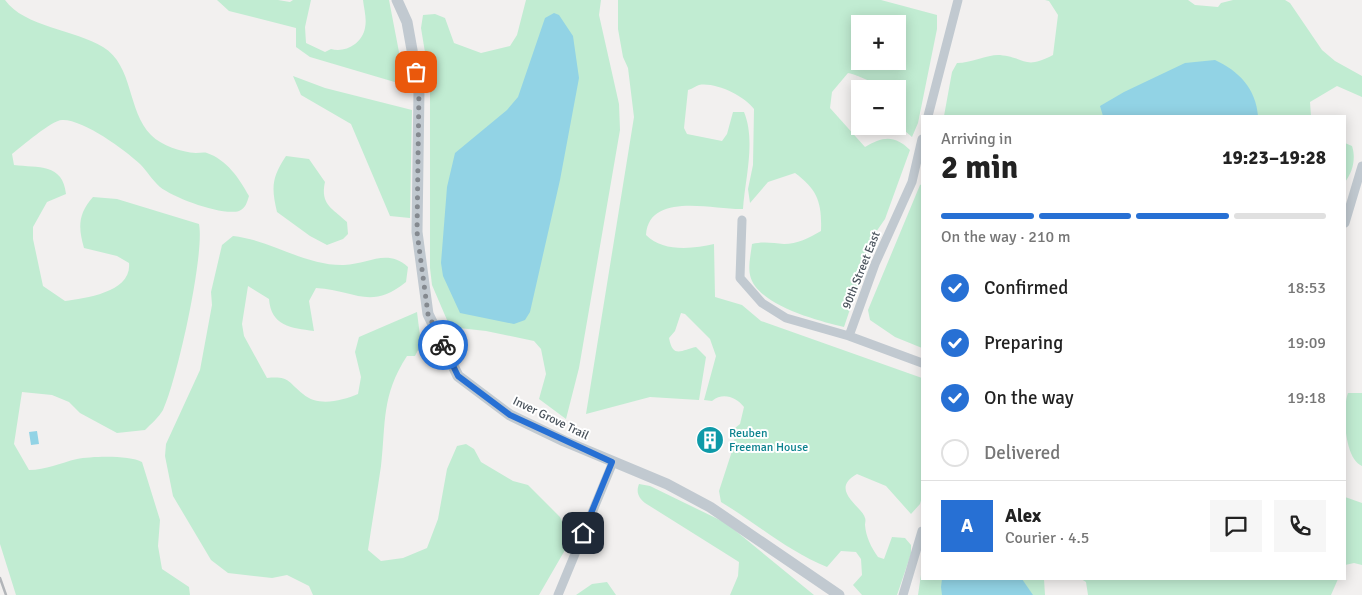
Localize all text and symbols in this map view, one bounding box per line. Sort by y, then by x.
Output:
map controls [851,15,906,135]
button: + [851,15,906,70]
pin [395,51,437,93]
icon: bag [402,58,430,86]
button: − [851,80,906,135]
text: Arriving in [941,129,1012,149]
text: 19:23–19:28 [1222,146,1326,170]
text: 2 min [941,148,1018,187]
text: On the way · 210 m [941,227,1071,247]
street label: 90th Street East [839,229,884,311]
icon: check [941,274,969,302]
text: Confirmed [984,276,1068,300]
text: 18:53 [1287,278,1326,298]
courier [418,320,468,370]
icon: check [941,329,969,357]
icon: bike [429,331,457,359]
text: Preparing [984,331,1063,355]
text: 19:09 [1287,333,1326,353]
icon: check [941,384,969,412]
text: On the way [984,386,1074,410]
text: 19:18 [1287,388,1326,408]
street label: Inver Grove Trail [510,394,592,444]
building icon: Reuben Freeman House [695,425,725,455]
place label: Reuben Freeman House [729,426,808,455]
text: Delivered [984,441,1060,465]
button: chat [1210,500,1262,552]
button: phone [1274,500,1326,552]
text: Alex [1005,504,1041,528]
pin [562,512,604,554]
text: A [961,514,973,538]
icon: home [569,519,597,547]
text: Courier · 4.5 [1005,528,1089,548]

